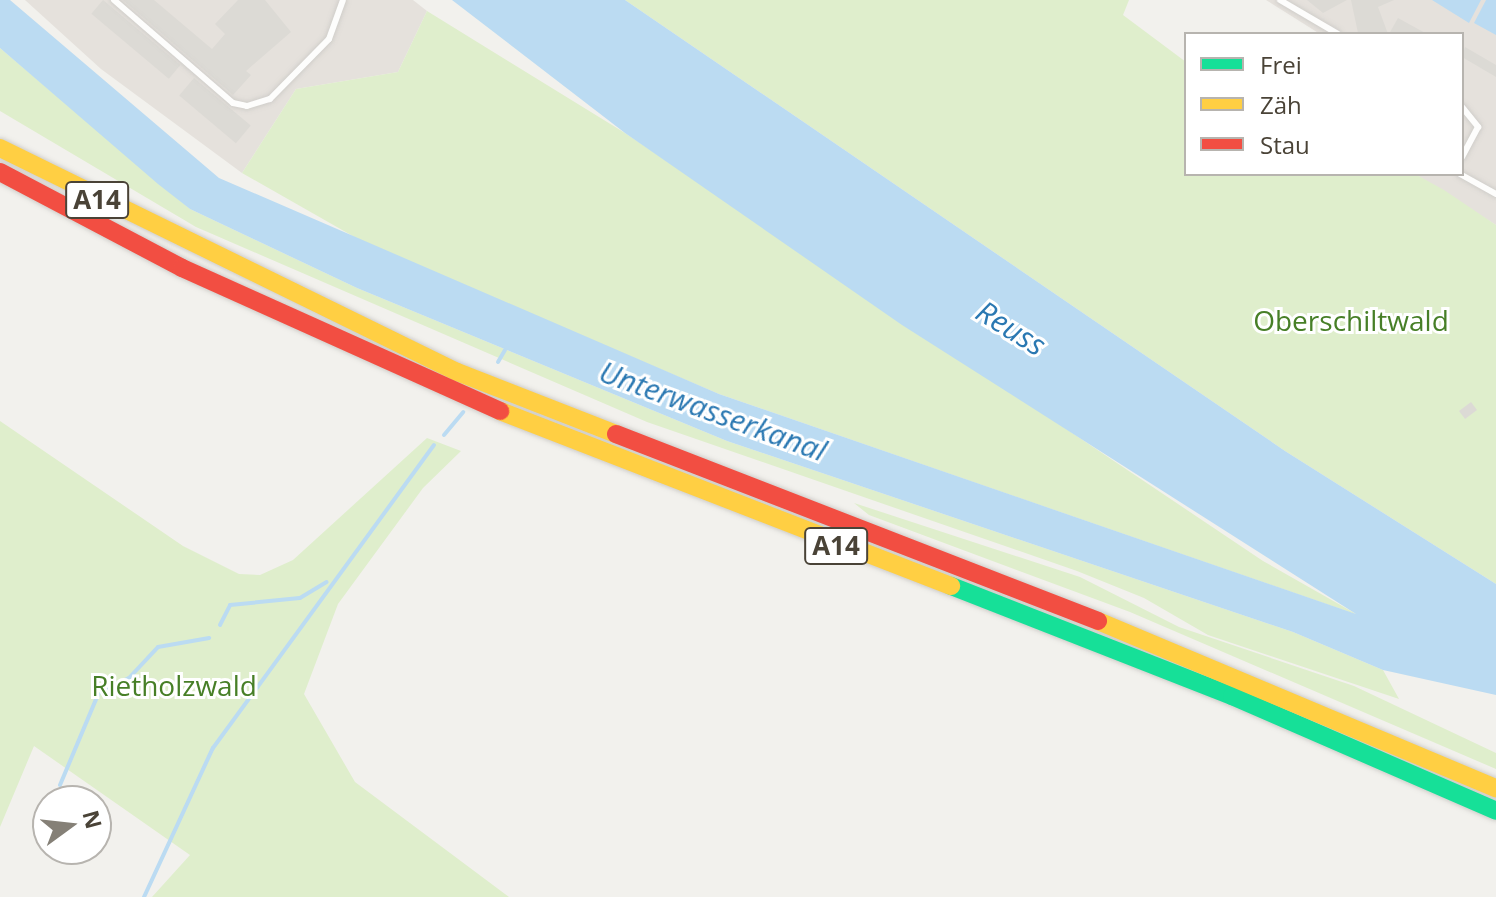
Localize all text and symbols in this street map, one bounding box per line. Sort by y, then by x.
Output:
legend [1184,32,1464,176]
text: Frei [1260,48,1302,81]
text: Zäh [1260,88,1302,121]
text: Stau [1260,128,1310,161]
road number: A14 [65,178,129,222]
water label: Reuss [970,293,1052,363]
park label: Oberschiltwald [1253,303,1449,337]
water label: Unterwasserkanal [595,353,831,469]
road number: A14 [804,524,868,568]
park label: Rietholzwald [91,668,257,702]
north arrow [32,785,112,865]
text: N [76,807,110,832]

